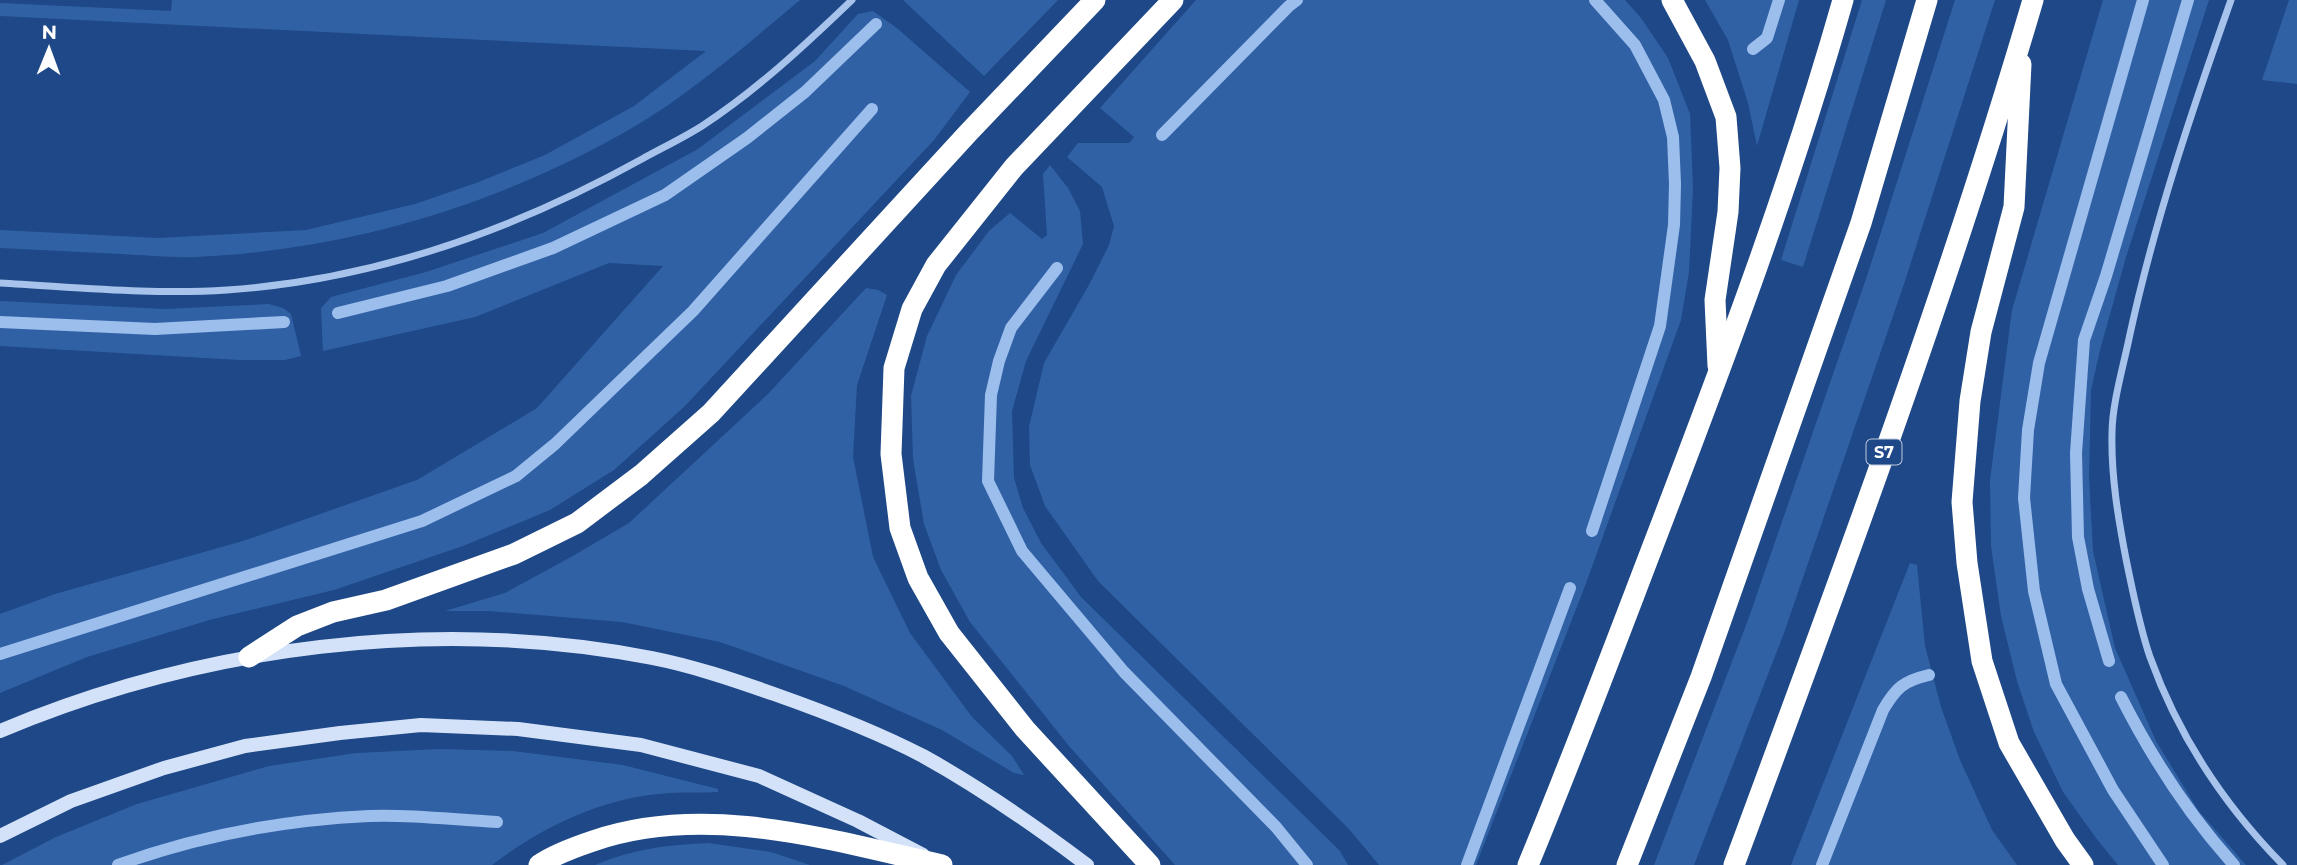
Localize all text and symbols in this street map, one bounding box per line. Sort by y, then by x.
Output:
north arrow [14,14,84,84]
text: N [41,21,57,44]
road number: S7 [1867,440,1902,464]

